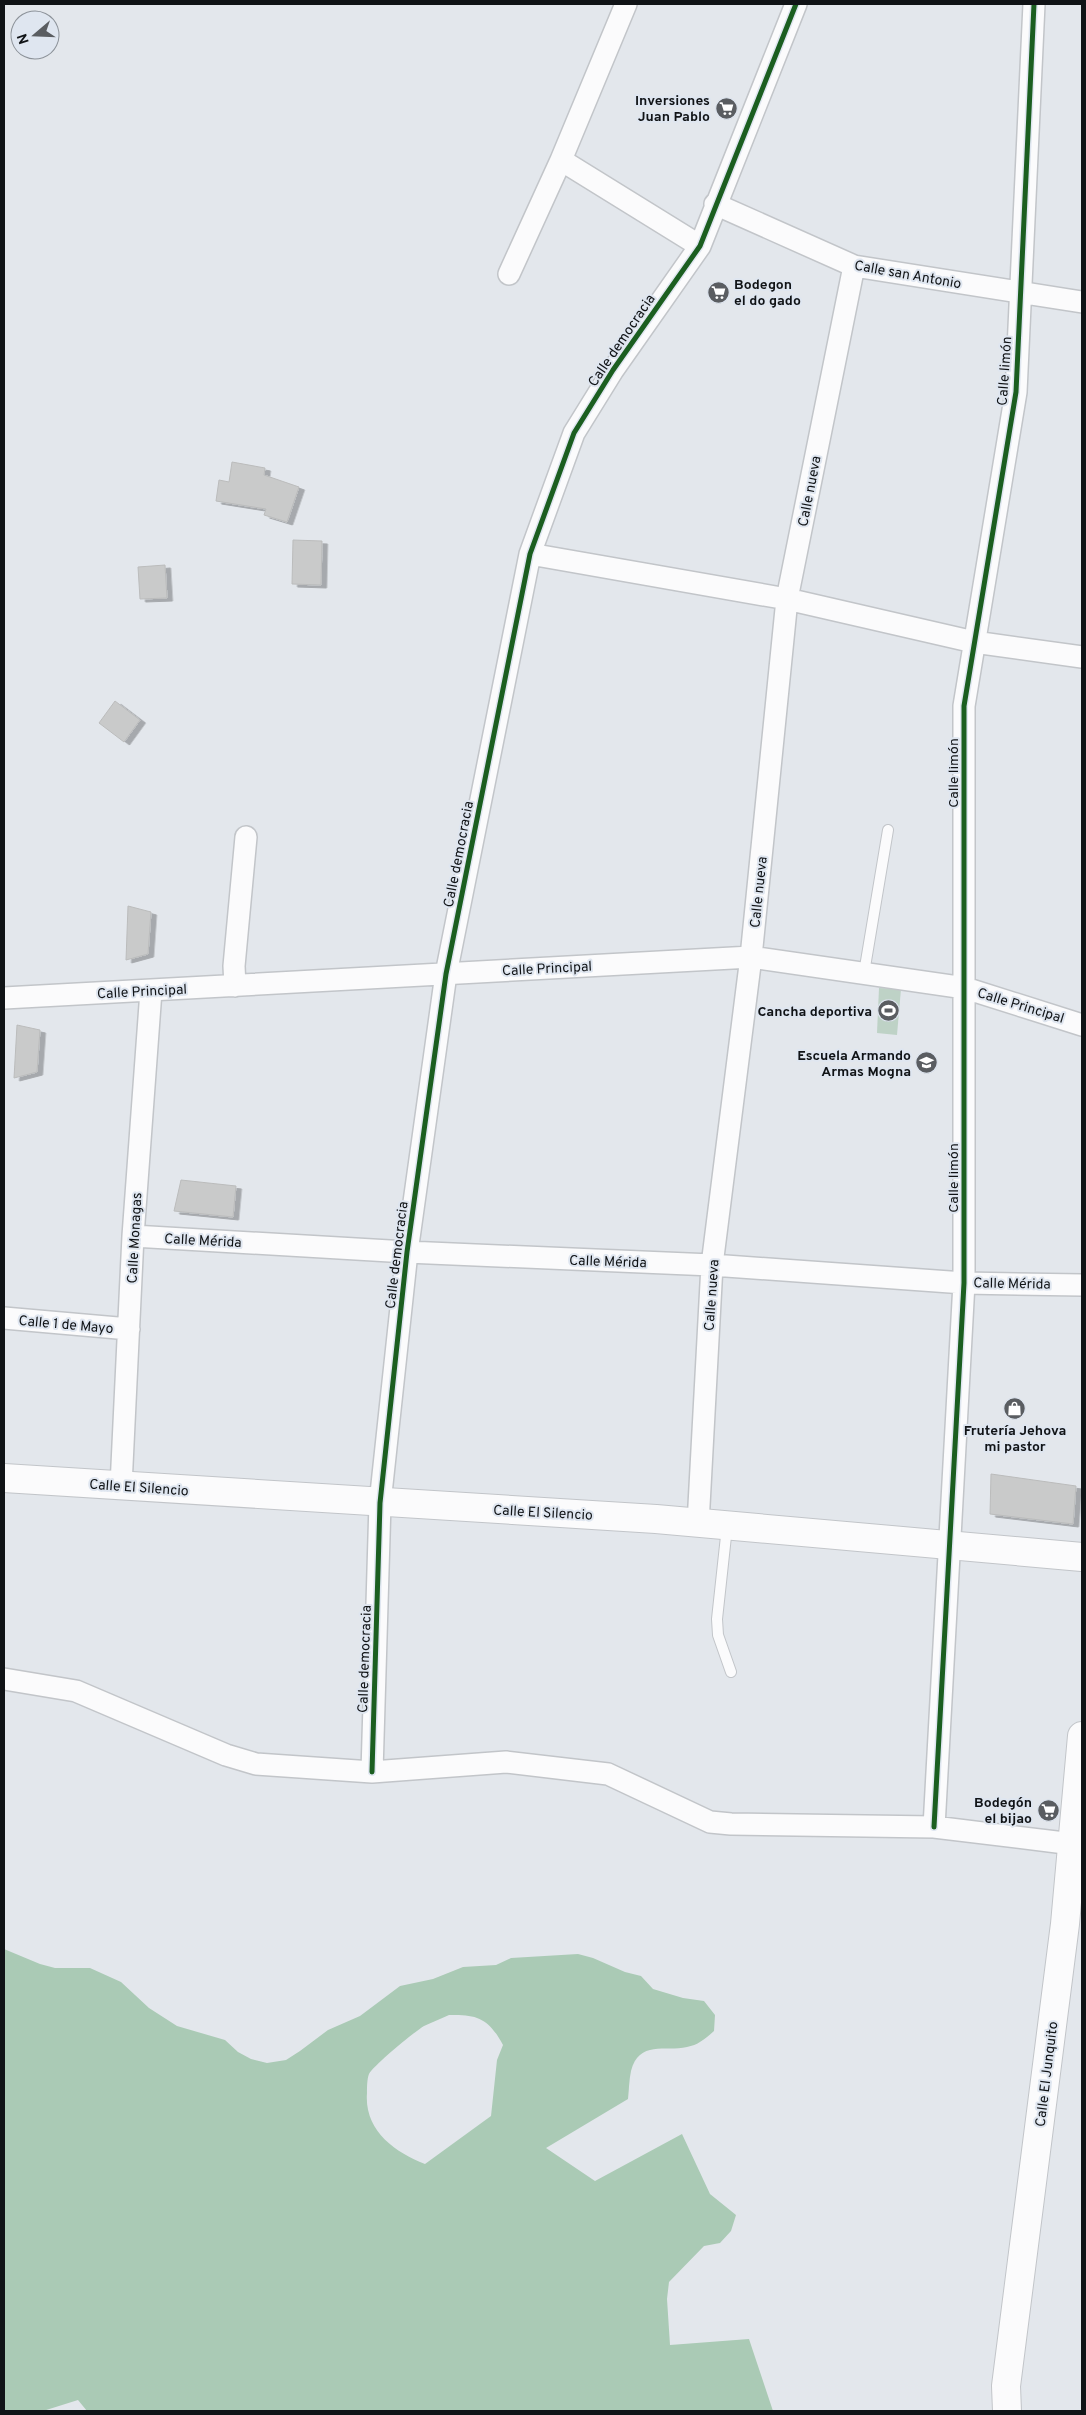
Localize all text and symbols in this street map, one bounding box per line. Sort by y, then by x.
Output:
north arrow [10,10,60,60]
text: N [14,31,34,46]
place label: Inversiones Juan Pablo [635,93,710,126]
supermarket icon: Inversiones Juan Pablo [714,96,738,120]
street label: Calle san Antonio [853,258,963,293]
place label: Bodegon el do gado [734,277,801,310]
supermarket icon: Bodegon el do gado [706,280,730,304]
street label: Calle democracia [585,291,659,390]
street label: Calle limón [995,336,1016,406]
street label: Calle nueva [795,454,826,528]
street label: Calle limón [946,738,963,808]
street label: Calle democracia [441,800,478,909]
street label: Calle nueva [747,856,772,929]
street label: Calle Principal [502,959,593,980]
street label: Calle Principal [97,982,188,1003]
street label: Calle Principal [975,985,1066,1028]
sports icon: Cancha deportiva [876,999,900,1023]
place label: Cancha deportiva [757,1004,872,1021]
place label: Escuela Armando Armas Mogna [797,1048,911,1081]
school or university icon: Escuela Armando Armas Mogna [915,1051,939,1075]
street label: Calle limón [946,1143,963,1213]
street label: Calle Monagas [125,1192,146,1284]
street label: Calle democracia [382,1201,413,1310]
street label: Calle Mérida [164,1231,242,1252]
street label: Calle Mérida [569,1253,647,1272]
street label: Calle nueva [702,1259,723,1332]
street label: Calle Mérida [973,1275,1051,1294]
street label: Calle 1 de Mayo [18,1313,114,1338]
shop icon: Frutería Jehova mi pastor [1003,1396,1027,1420]
place label: Frutería Jehova mi pastor [964,1423,1066,1456]
street label: Calle El Silencio [89,1477,189,1500]
street label: Calle El Silencio [493,1502,593,1525]
street label: Calle democracia [355,1605,376,1713]
place label: Bodegón el bijao [974,1795,1032,1828]
supermarket icon: Bodegón el bijao [1036,1798,1060,1822]
street label: Calle El Junquito [1033,2020,1062,2128]

